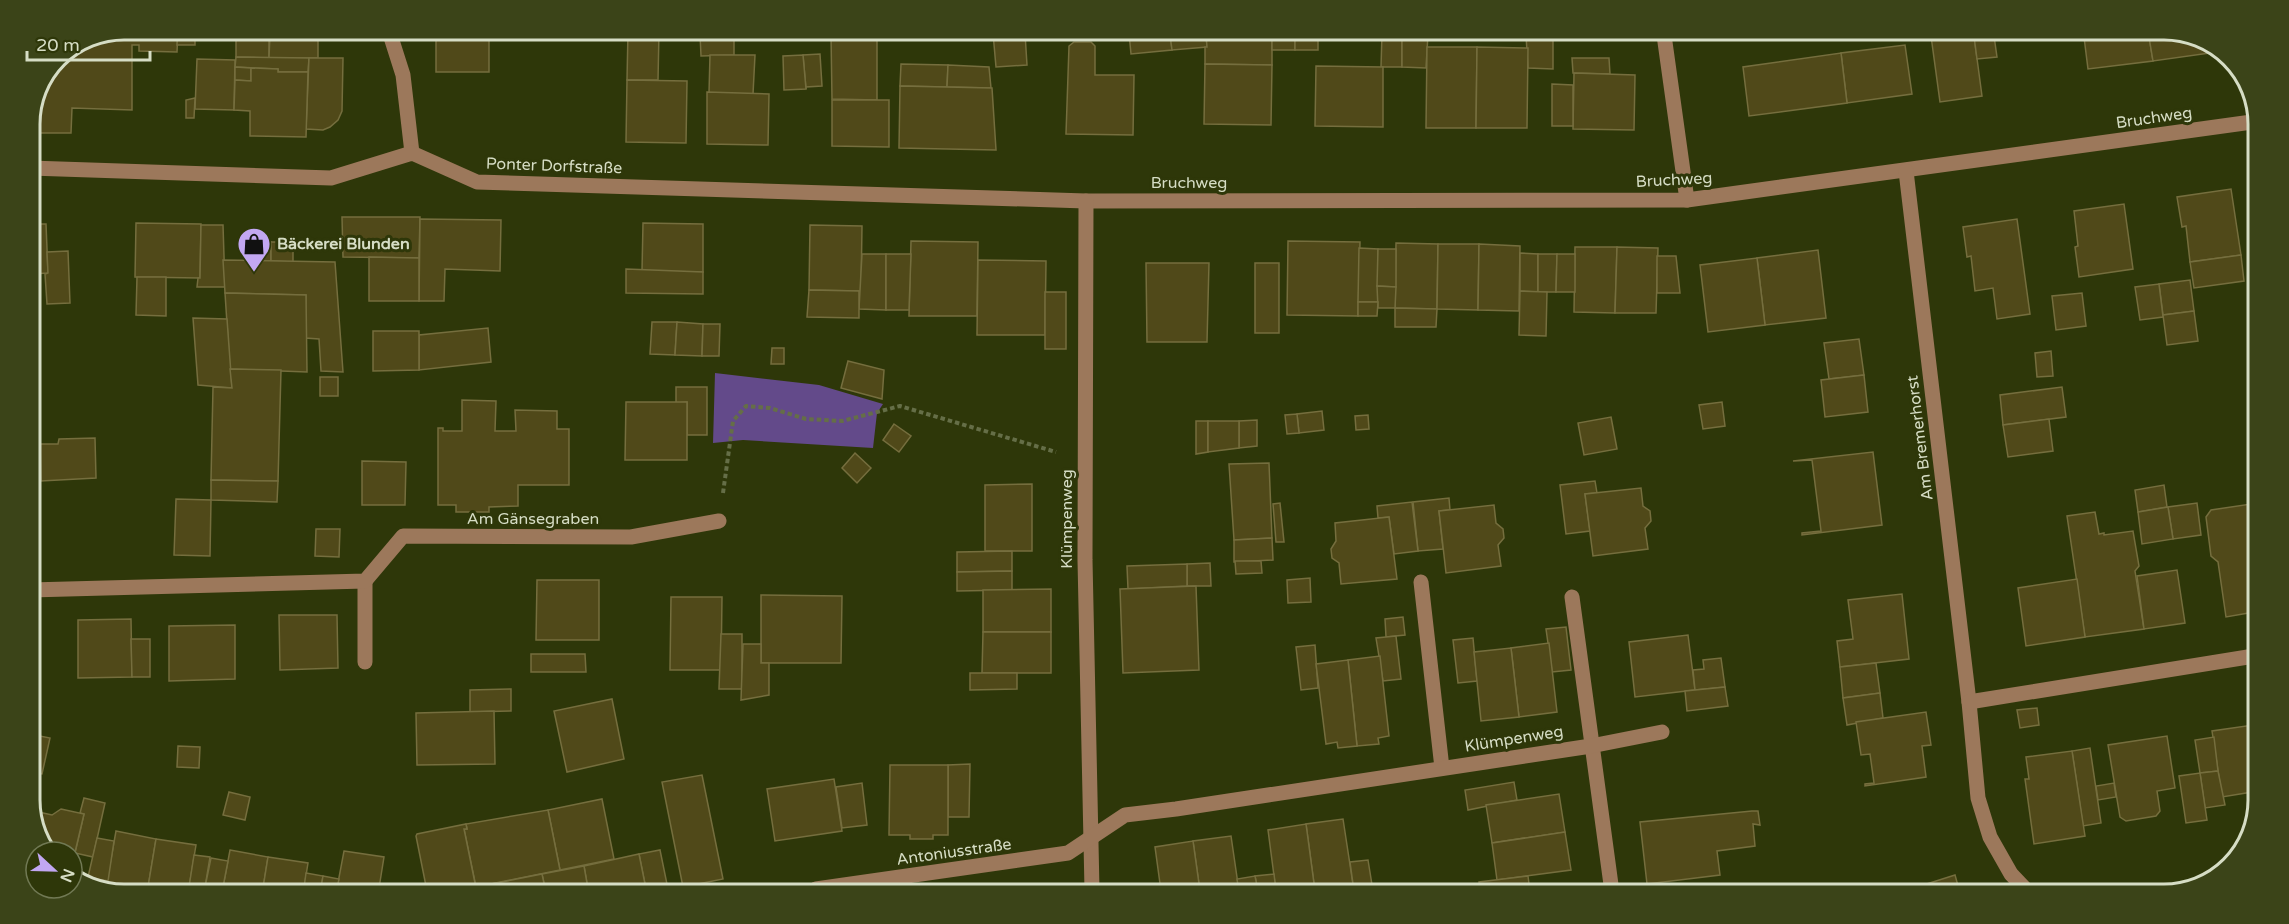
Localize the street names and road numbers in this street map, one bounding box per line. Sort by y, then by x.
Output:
street label: Bruchweg [2115,103,2193,133]
street label: Ponter Dorfstraße [485,154,623,178]
street label: Bruchweg [1635,168,1713,192]
street label: Bruchweg [1151,173,1227,193]
street label: Am Bremerhorst [1902,374,1938,502]
street label: Klümpenweg [1057,469,1077,569]
street label: Am Gänsegraben [467,509,599,529]
street label: Klümpenweg [1463,721,1565,757]
street label: Antoniusstraße [895,834,1013,870]

